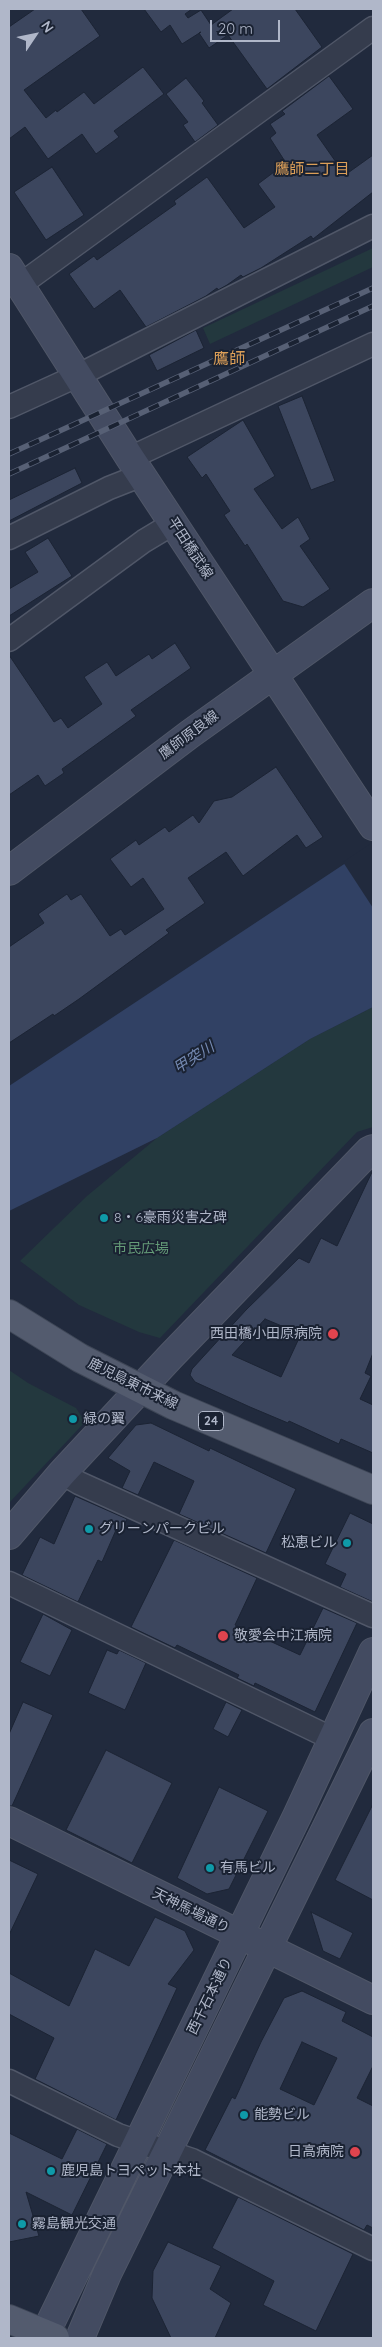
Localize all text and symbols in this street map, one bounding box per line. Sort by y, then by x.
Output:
north arrow [10,10,60,60]
scale bar [212,10,282,42]
text: N [37,17,58,36]
text: 20 m [218,19,253,38]
district label: 鷹師二丁目 [275,160,349,178]
district label: 鷹師 [213,349,245,369]
street label: 平田橋武線 [164,514,216,582]
street label: 鷹師原良線 [156,707,222,763]
water label: 甲突川 [170,1038,218,1078]
place label: 8・6豪雨災害之碑 [114,1210,227,1226]
marker: 8・6豪雨災害之碑 [98,1212,110,1224]
park label: 市民広場 [113,1241,169,1257]
place label: 西田橋小田原病院 [210,1326,322,1342]
marker: 西田橋小田原病院 [326,1327,340,1341]
street label: 鹿児島東市来線 [85,1355,181,1413]
place label: 緑の翼 [83,1411,125,1427]
road number: 24 [198,1412,224,1430]
marker: 緑の翼 [67,1413,79,1425]
place label: グリーンパークビル [99,1521,225,1537]
marker: グリーンパークビル [83,1523,95,1535]
place label: 松恵ビル [281,1535,337,1551]
marker: 松恵ビル [341,1537,353,1549]
place label: 敬愛会中江病院 [234,1628,332,1644]
marker: 敬愛会中江病院 [216,1629,230,1643]
place label: 有馬ビル [220,1860,276,1876]
marker: 有馬ビル [204,1862,216,1874]
street label: 天神馬場通り [150,1885,232,1937]
street label: 西千石本通り [184,1955,236,2037]
place label: 能勢ビル [254,2107,310,2123]
marker: 能勢ビル [238,2109,250,2121]
place label: 日高病院 [288,2144,344,2160]
marker: 日高病院 [348,2145,362,2159]
place label: 鹿児島トヨペット本社 [61,2163,201,2179]
marker: 鹿児島トヨペット本社 [45,2165,57,2177]
place label: 霧島観光交通 [32,2216,116,2232]
marker: 霧島観光交通 [16,2218,28,2230]

